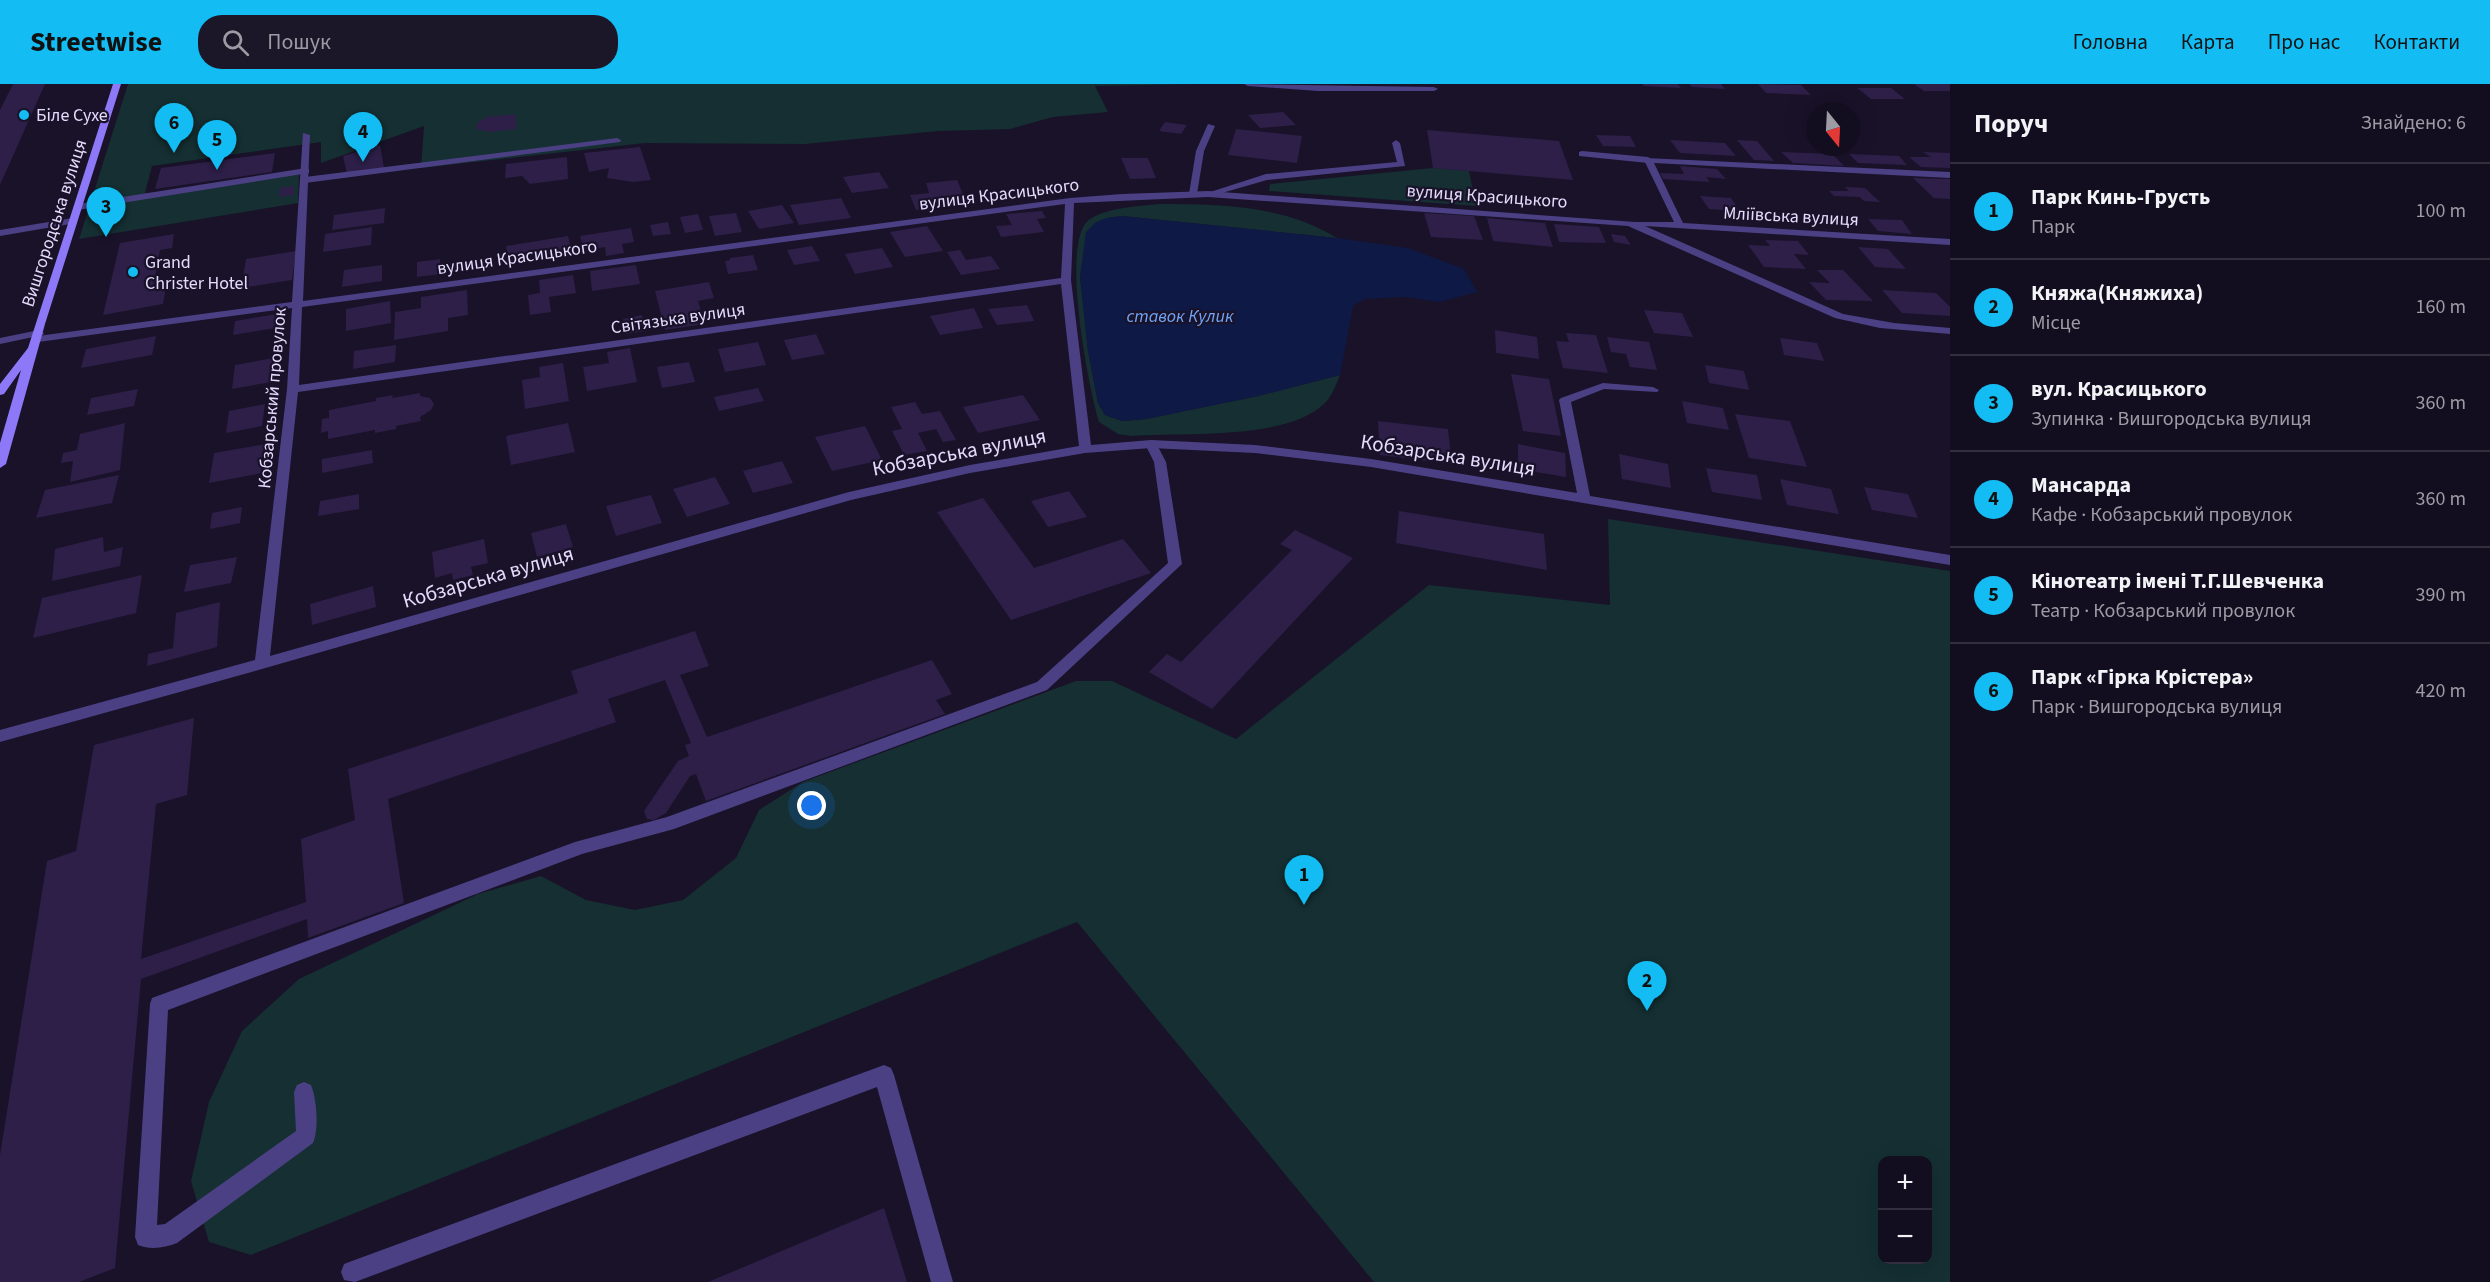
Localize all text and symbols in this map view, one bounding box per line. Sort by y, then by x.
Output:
search box [198,15,618,69]
text: Streetwise [30,22,162,62]
icon: search [219,26,252,59]
text: Пошук [267,26,331,58]
text: Головна [2073,27,2148,57]
text: Карта [2181,27,2235,57]
text: Про нас [2268,27,2340,57]
text: Контакти [2373,27,2460,57]
north arrow [1806,102,1860,156]
place label: Біле Сухе [36,103,108,128]
pin: 6 [154,104,194,153]
text: Поруч [1974,105,2048,142]
marker: Біле Сухе [17,108,31,122]
text: Знайдено: 6 [2361,109,2466,137]
pin: 4 [344,112,382,162]
pin: 5 [198,120,236,170]
street label: Вишгородська вулиця [16,136,93,310]
street label: вулиця Красицького [918,172,1081,217]
street label: вулиця Красицького [1406,178,1568,215]
text: Парк Кинь-Грусть [2031,181,2210,213]
pin: 3 [86,188,126,237]
text: 1 [1988,197,1999,225]
text: 100 m [2416,197,2466,225]
street label: Мліївська вулиця [1723,200,1859,233]
text: Парк [2031,213,2075,241]
street label: вулиця Красицького [435,234,599,281]
place label: Grand Christer Hotel [145,250,248,296]
marker: Grand Christer Hotel [126,265,140,279]
text: Княжа(Княжиха) [2031,277,2203,309]
text: 2 [1988,293,1999,321]
text: 160 m [2416,293,2466,321]
street label: Світязька вулиця [609,297,747,340]
water label: ставок Кулик [1126,304,1234,329]
street label: Кобзарський провулок [252,306,293,490]
text: Місце [2031,309,2081,337]
text: вул. Красицького [2031,373,2207,405]
text: 3 [1988,389,1999,417]
text: 360 m [2416,389,2466,417]
text: Зупинка · Вишгородська вулиця [2031,405,2312,433]
street label: Кобзарська вулиця [869,420,1049,484]
street label: Кобзарська вулиця [1358,426,1538,484]
text: Мансарда [2031,469,2131,501]
text: 4 [1988,485,1999,513]
text: 360 m [2416,485,2466,513]
text: Кафе · Кобзарський провулок [2031,501,2292,529]
street label: Кобзарська вулиця [399,538,577,616]
text: Кінотеатр імені Т.Г.Шевченка [2031,565,2324,597]
text: 5 [1988,581,1999,609]
text: 390 m [2416,581,2466,609]
text: Театр · Кобзарський провулок [2031,597,2295,625]
text: Парк «Гірка Крістера» [2031,661,2253,693]
text: 6 [1988,677,1999,705]
text: 420 m [2416,677,2466,705]
text: Парк · Вишгородська вулиця [2031,693,2282,721]
your location [797,791,826,820]
pin: 1 [1284,856,1324,905]
pin: 2 [1628,962,1666,1011]
map controls [1878,1156,1932,1264]
button: + [1878,1156,1932,1210]
button: − [1878,1210,1932,1264]

